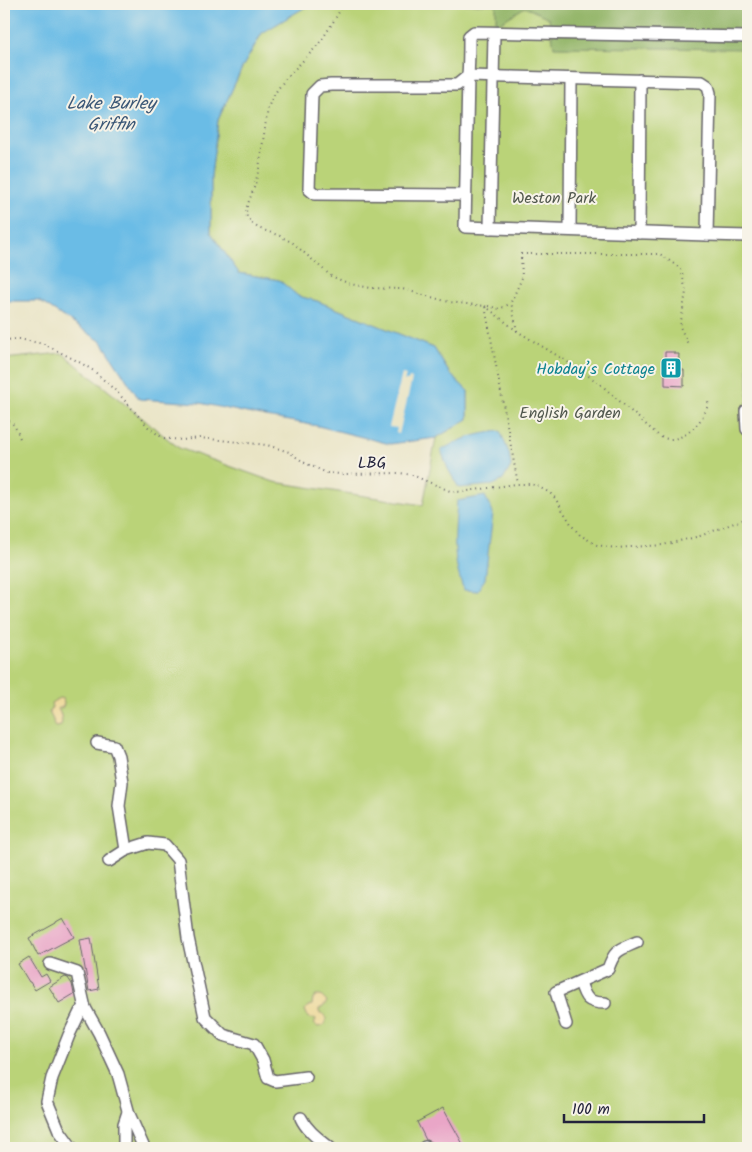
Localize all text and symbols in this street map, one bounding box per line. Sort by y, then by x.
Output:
water label: Lake Burley Griffin [66,90,158,140]
park label: Weston Park [512,186,596,211]
building icon: Hobday’s Cottage [659,356,683,380]
place label: Hobday’s Cottage [536,357,655,382]
park label: English Garden [519,401,621,426]
street label: LBG [357,451,387,476]
scale bar [564,1092,704,1124]
text: 100 m [572,1098,610,1122]

